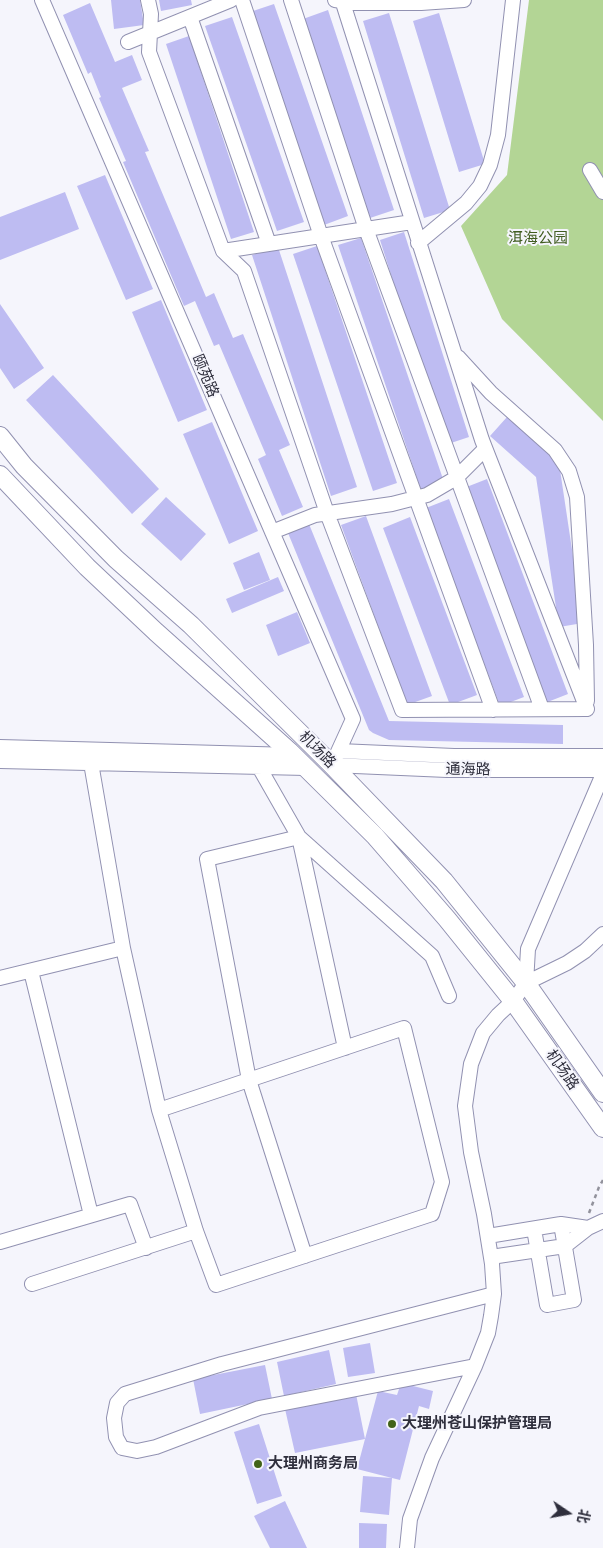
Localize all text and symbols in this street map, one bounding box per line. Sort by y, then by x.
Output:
park label: 洱海公园 [508,230,568,248]
street label: 颐苑路 [188,352,222,400]
street label: 机场路 [295,728,339,772]
street label: 通海路 [445,761,491,779]
street label: 机场路 [542,1046,582,1094]
place label: 大理州苍山保护管理局 [402,1415,552,1433]
marker: 大理州苍山保护管理局 [386,1418,398,1430]
place label: 大理州商务局 [268,1455,358,1473]
marker: 大理州商务局 [252,1458,264,1470]
north arrow [543,1488,593,1538]
text: 北 [573,1508,593,1525]

